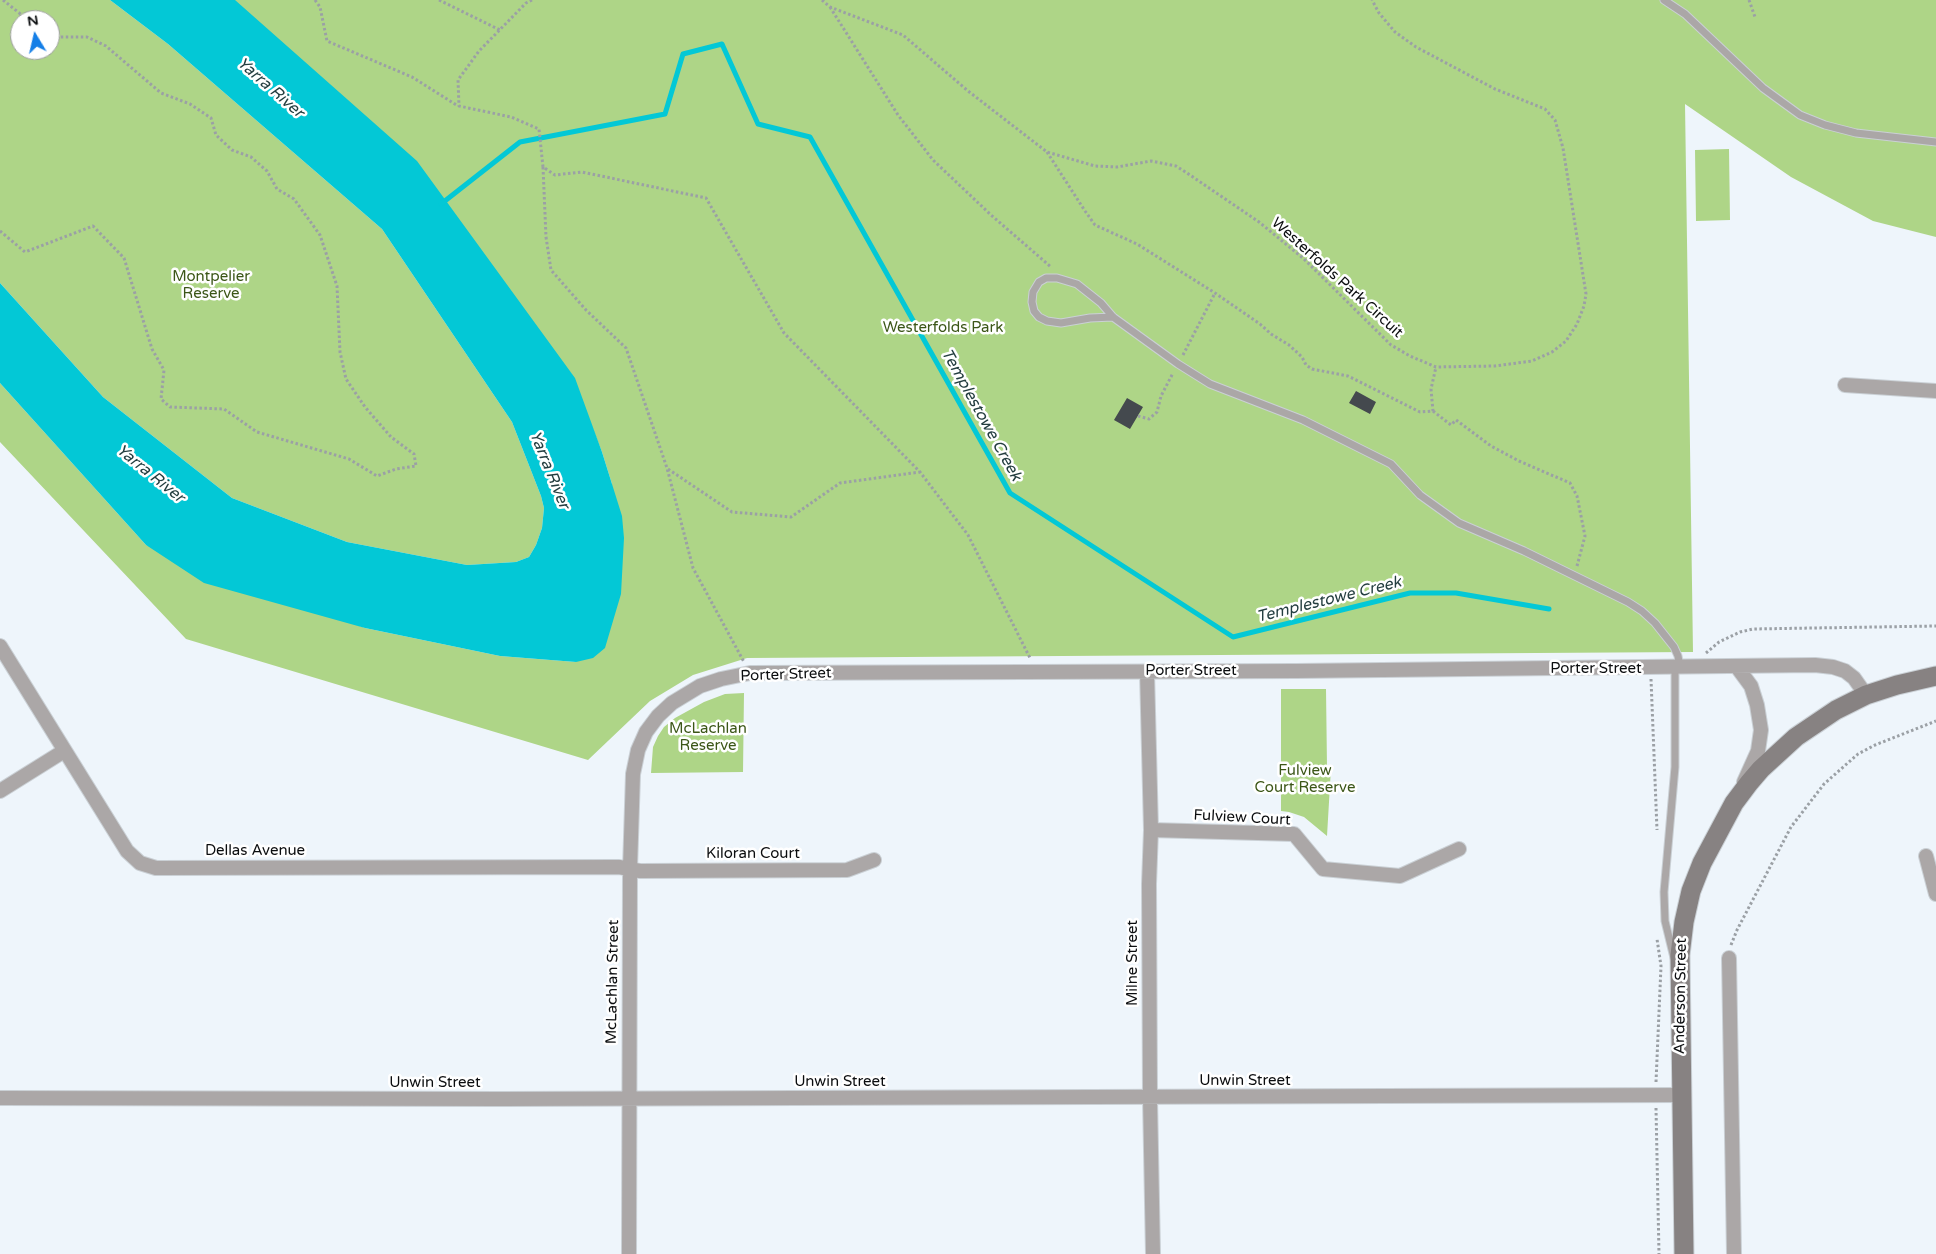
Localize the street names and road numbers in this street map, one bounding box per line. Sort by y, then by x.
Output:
street label: Westerfolds Park Circuit [1267,214,1407,342]
street label: Porter Street [1550,660,1642,678]
street label: Porter Street [1145,662,1237,680]
street label: Porter Street [740,664,832,686]
street label: Fulview Court [1193,806,1291,830]
street label: Dellas Avenue [205,842,305,860]
street label: Kiloran Court [706,845,800,863]
street label: McLachlan Street [603,920,623,1044]
street label: Milne Street [1124,920,1142,1006]
street label: Anderson Street [1671,938,1691,1054]
street label: Unwin Street [1199,1072,1291,1090]
street label: Unwin Street [794,1073,886,1091]
street label: Unwin Street [389,1074,481,1092]

